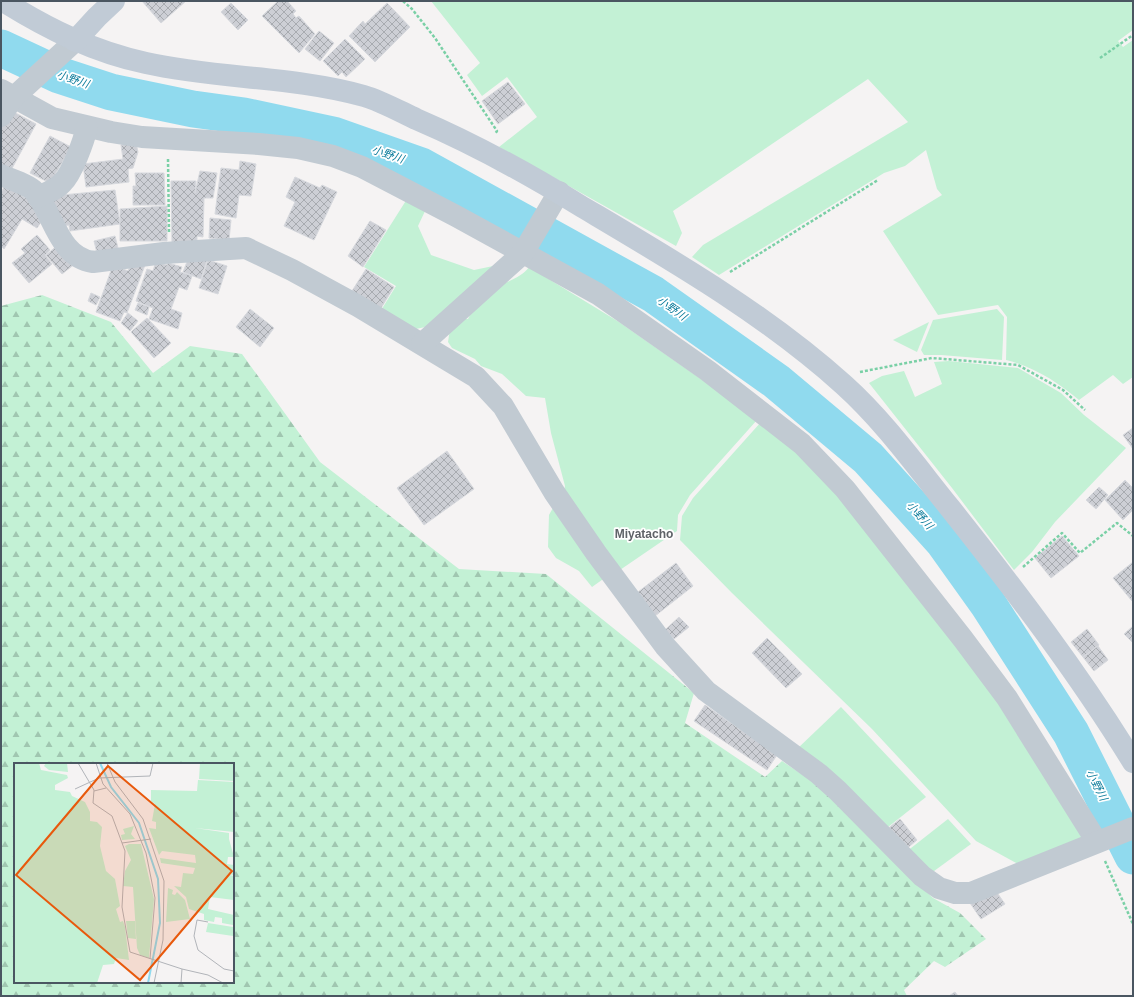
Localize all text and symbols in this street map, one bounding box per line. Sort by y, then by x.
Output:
water label: 小野川 [55,68,91,90]
water label: 小野川 [370,143,406,165]
water label: 小野川 [655,294,690,323]
water label: 小野川 [905,499,936,532]
district label: Miyatacho [615,527,673,541]
inset map [14,763,234,983]
water label: 小野川 [1084,768,1110,803]

